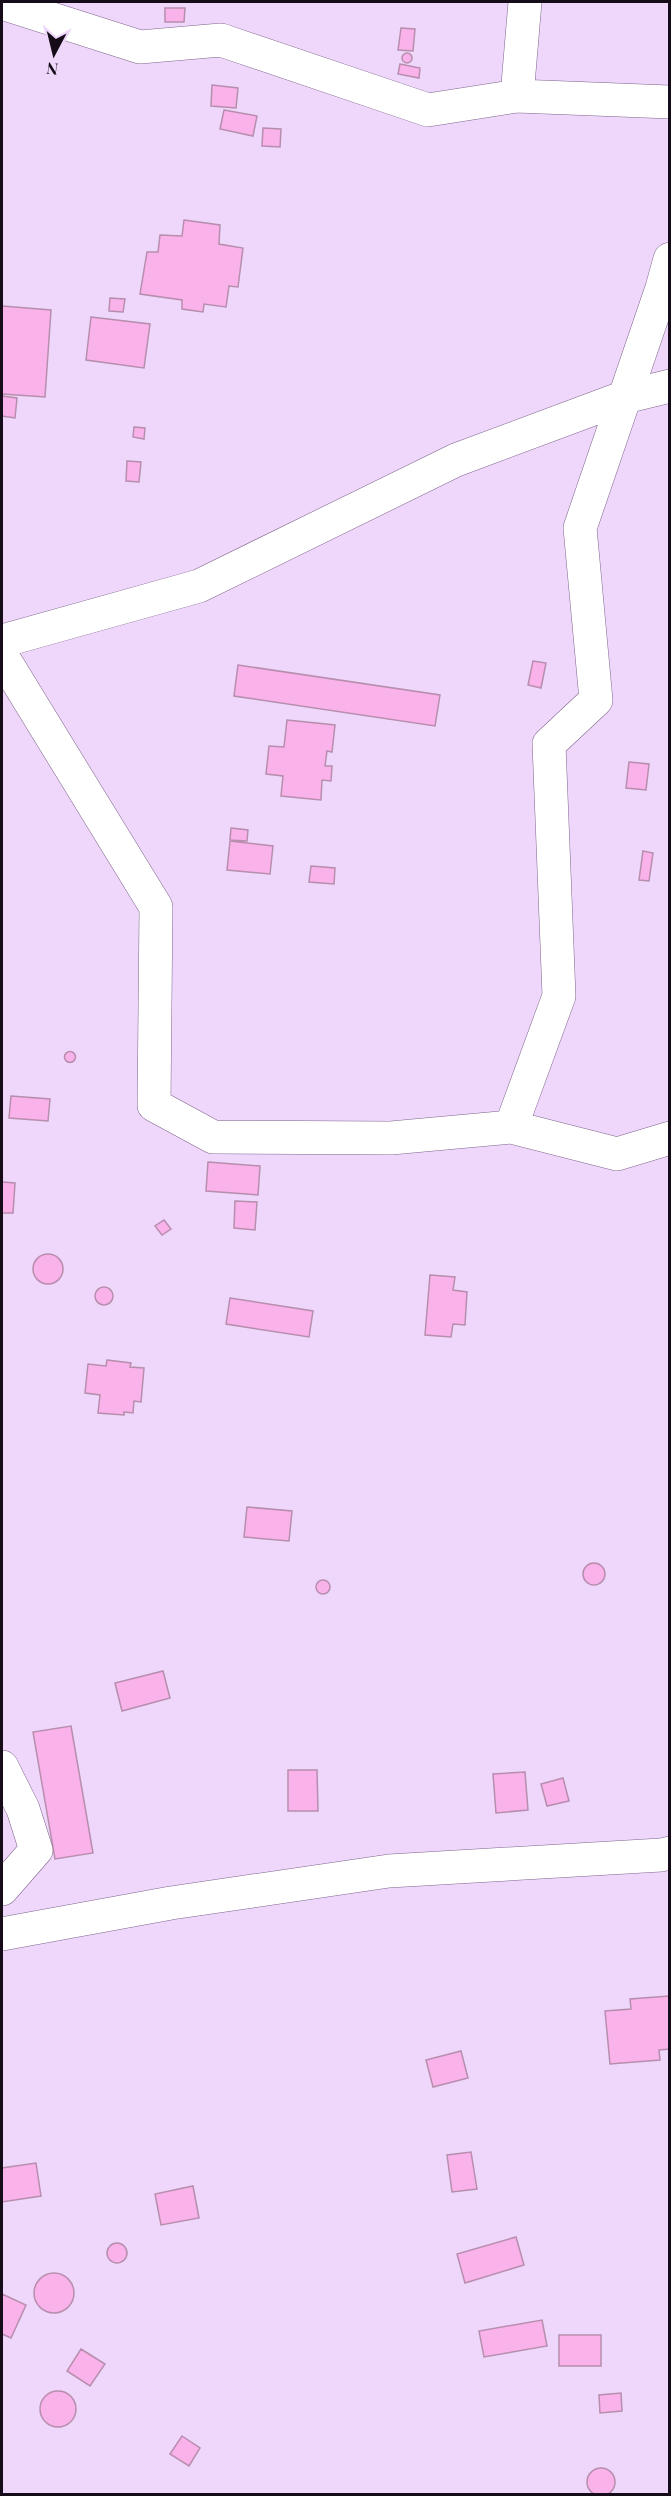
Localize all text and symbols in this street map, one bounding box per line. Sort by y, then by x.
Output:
north arrow [24,24,84,84]
text: N [45,58,59,81]

